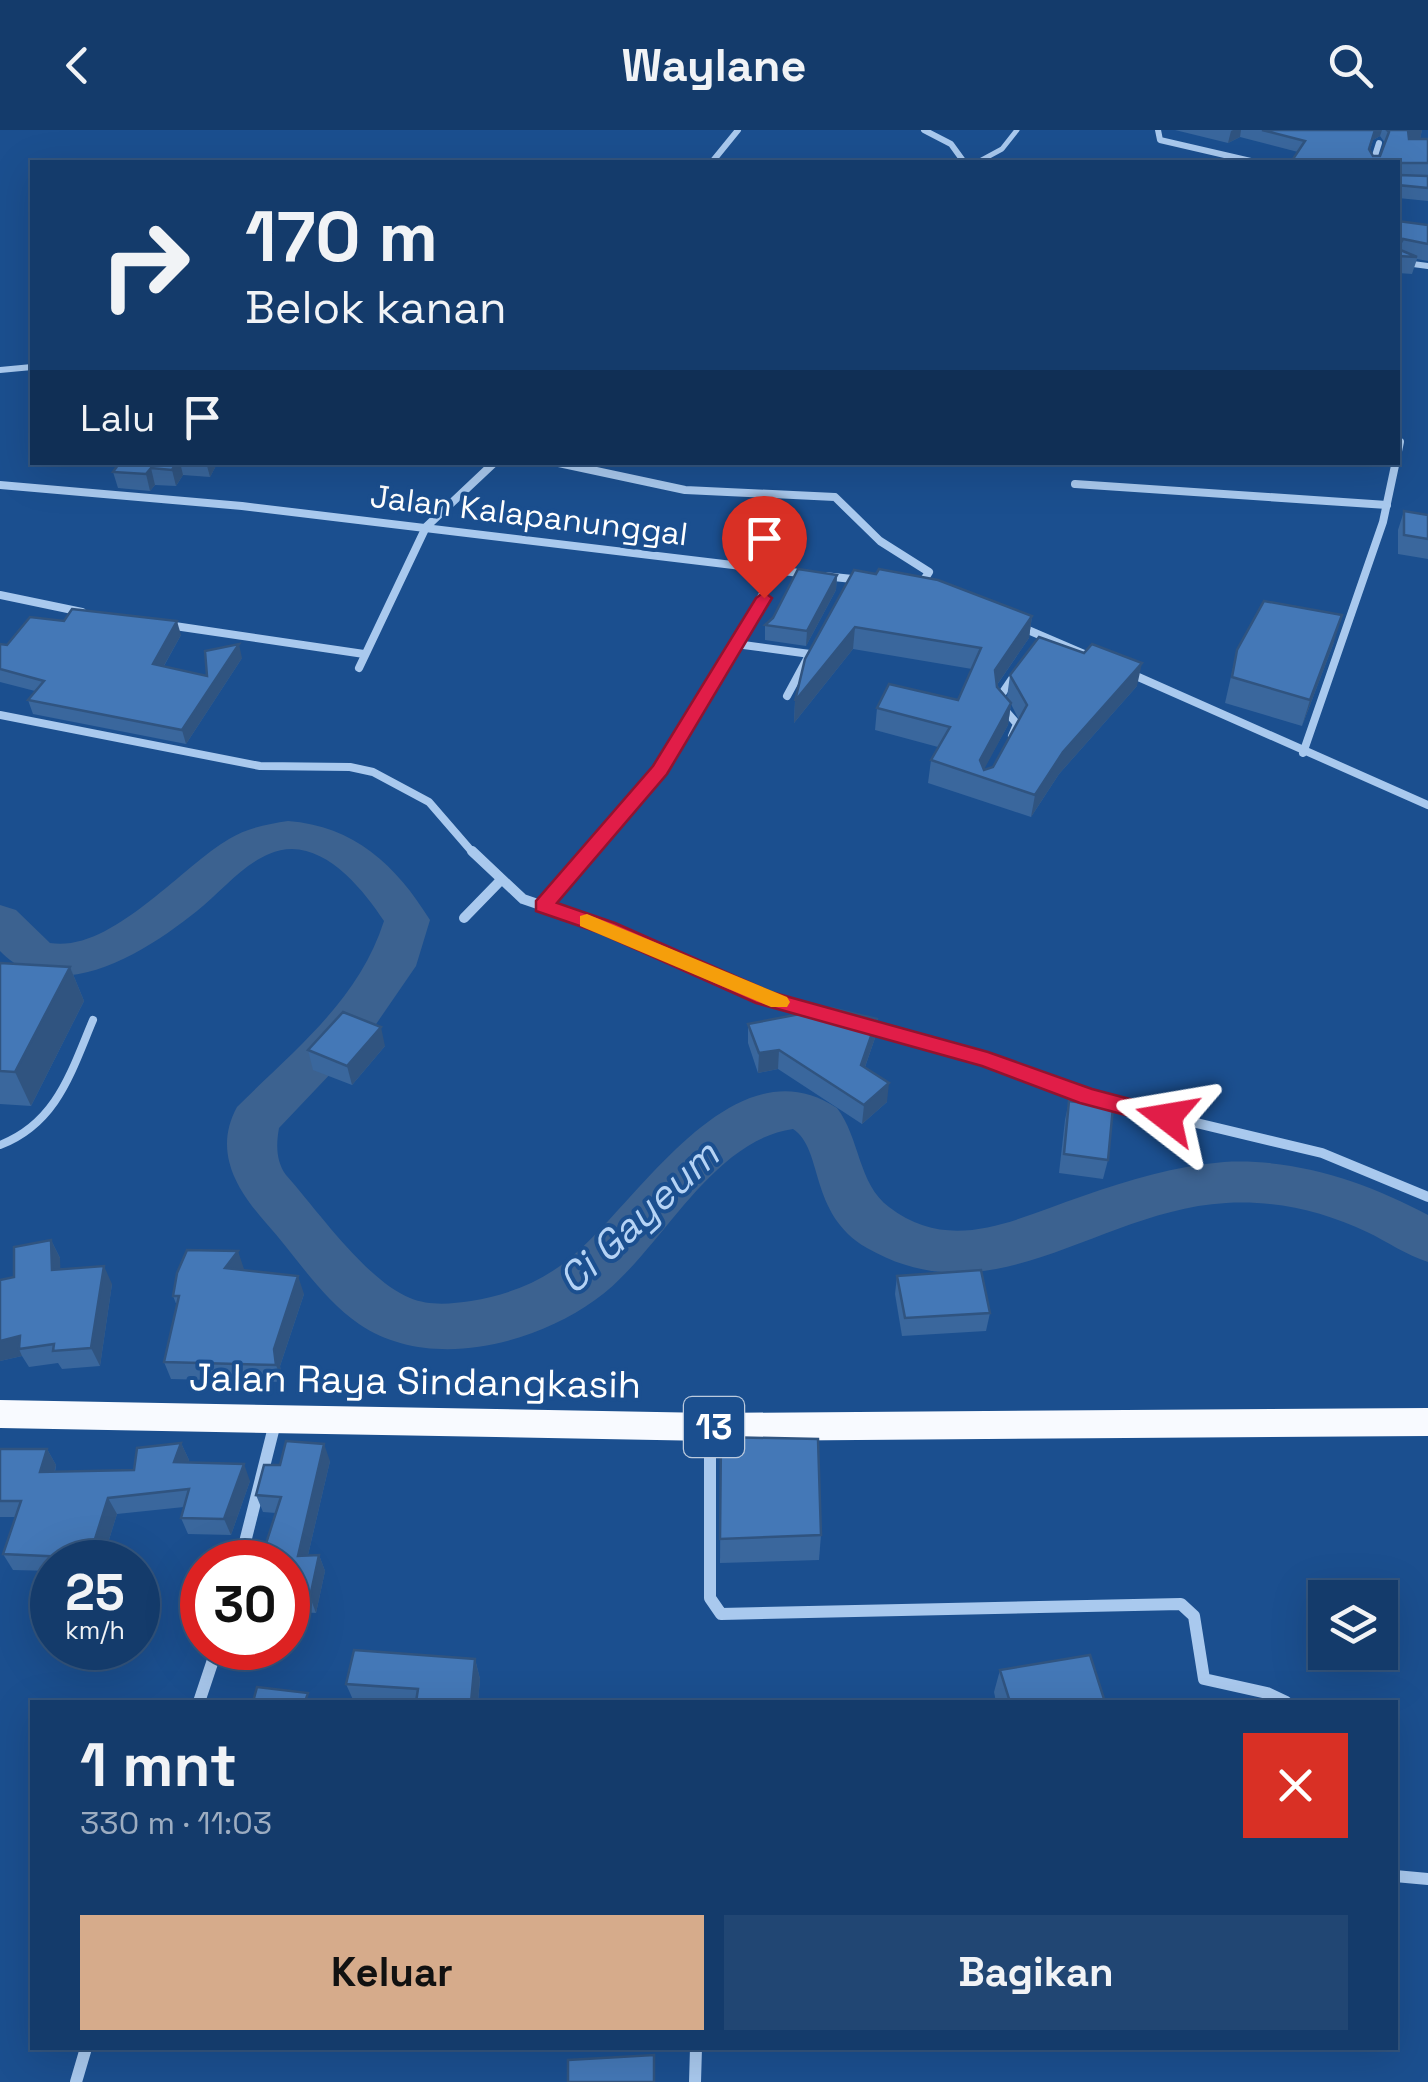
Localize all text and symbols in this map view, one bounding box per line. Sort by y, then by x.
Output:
text: Waylane [622,37,806,94]
icon: back [50,38,105,93]
icon: search [1323,38,1378,93]
text: 170 m [245,192,438,281]
icon: right [80,200,210,330]
text: Belok kanan [245,279,507,336]
icon: arrive [175,390,230,445]
text: Lalu [80,394,155,442]
street label: Jalan Kalapanunggal [368,476,690,554]
pin [722,496,807,599]
icon: arrive [737,511,792,566]
position arrow [1115,1065,1219,1169]
water label: Ci Gayeum [547,1129,731,1305]
street label: Jalan Raya Sindangkasih [189,1353,641,1409]
road number: 13 [684,1397,744,1457]
speed limit sign: 30 [180,1540,310,1670]
text: 25 [65,1561,125,1625]
map controls [1308,1580,1398,1670]
button: layers [1308,1580,1398,1670]
text: km/h [65,1614,125,1646]
text: 1 mnt [80,1727,237,1804]
button: close [1243,1733,1348,1838]
text: 330 m · 11:03 [80,1803,272,1843]
button: Keluar [80,1915,704,2030]
button: Bagikan [724,1915,1348,2030]

